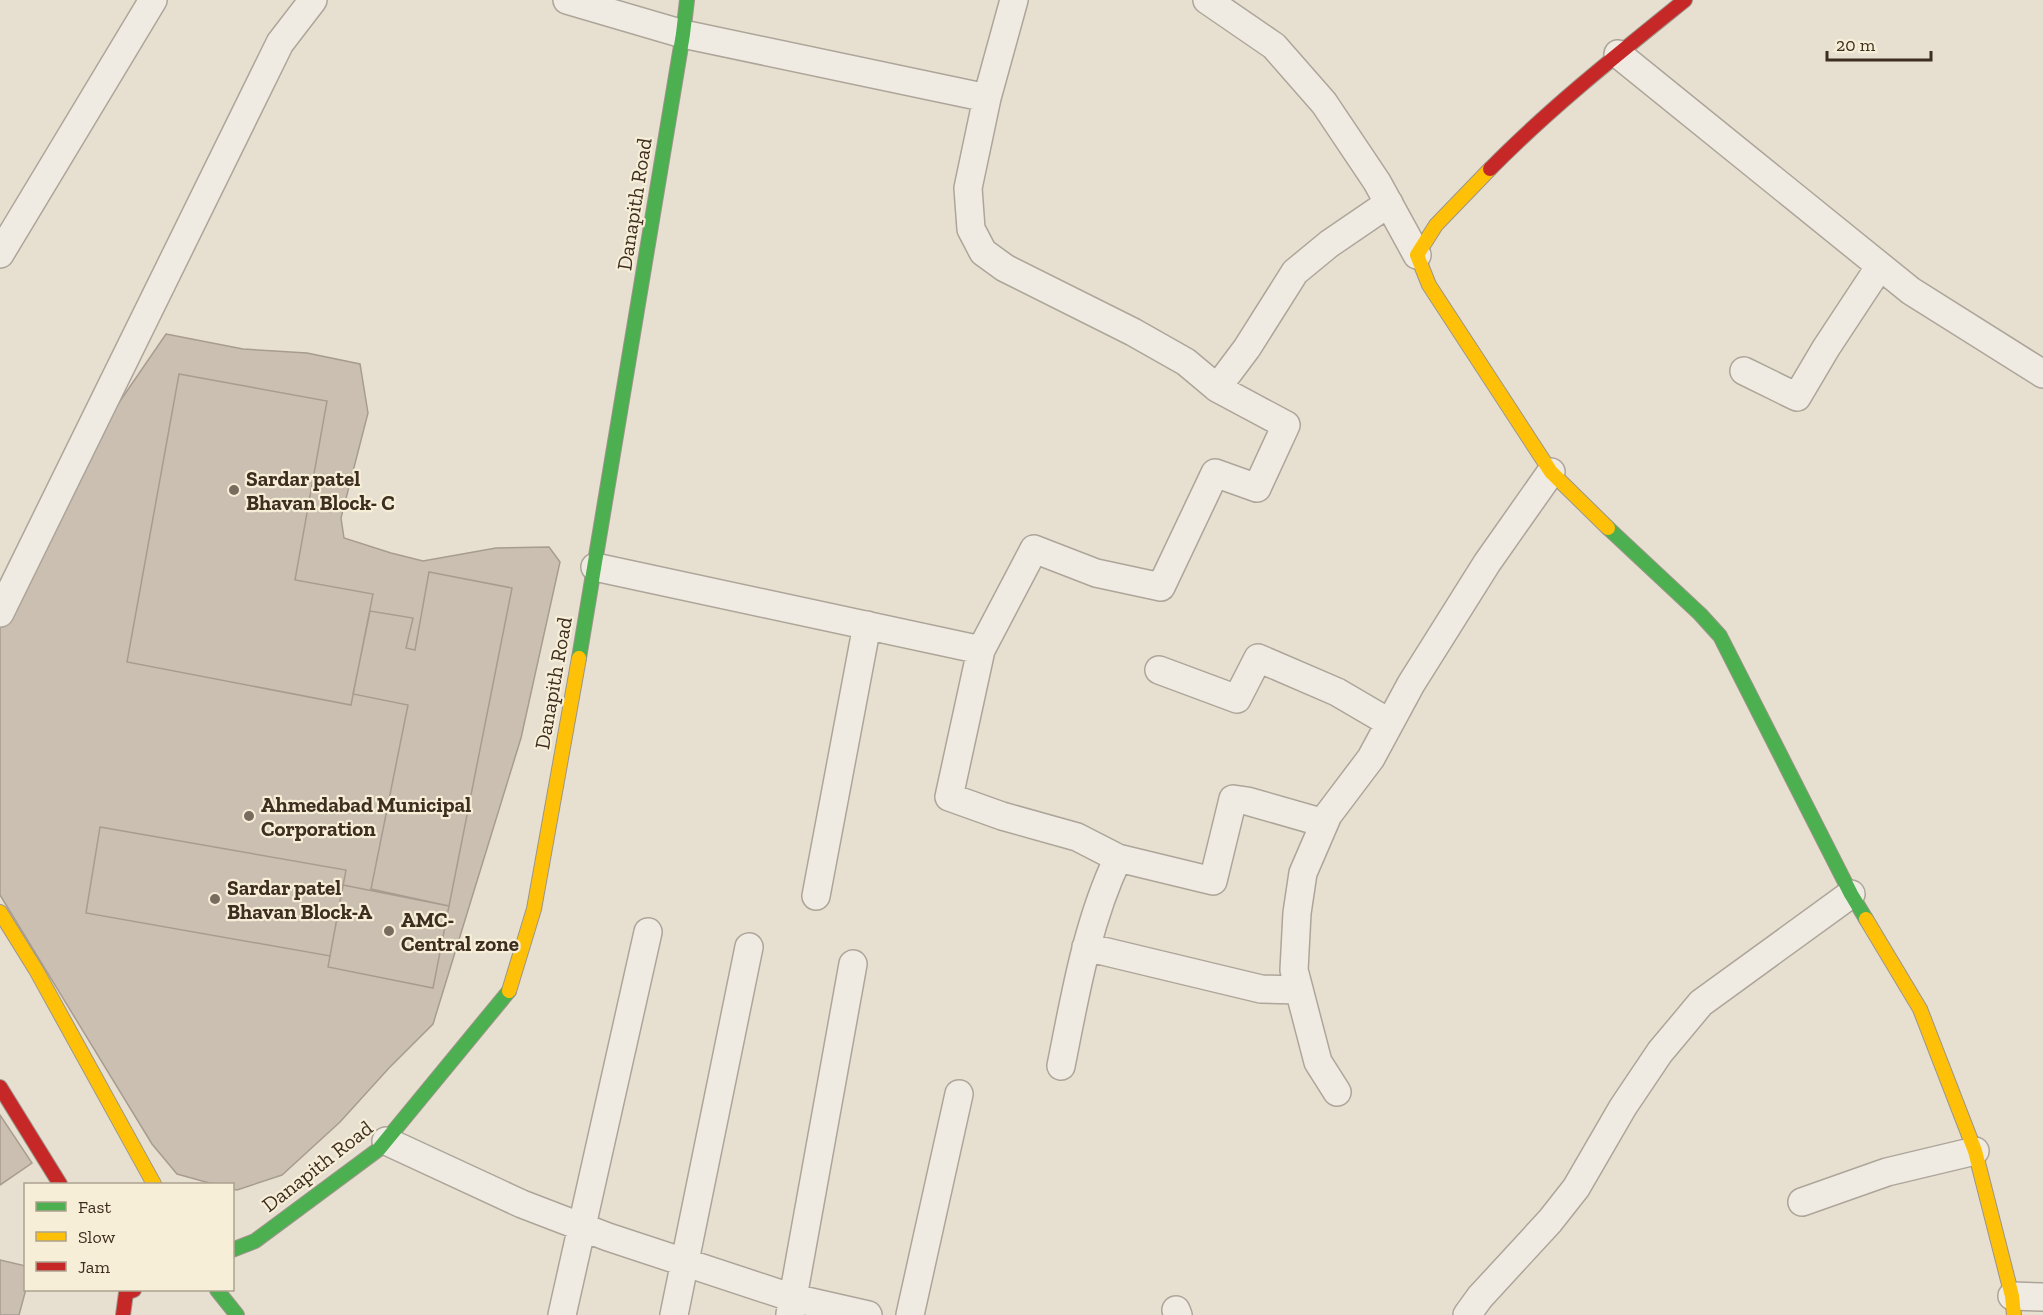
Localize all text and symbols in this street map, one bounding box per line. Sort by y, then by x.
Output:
scale bar [1827,24,1930,62]
text: 20 m [1836,34,1876,56]
street label: Danapith Road [611,136,657,272]
place label: Sardar patel Bhavan Block- C [246,466,395,515]
marker: Sardar patel Bhavan Block- C [227,483,241,497]
street label: Danapith Road [529,615,577,751]
place label: Ahmedabad Municipal Corporation [261,792,471,841]
marker: Ahmedabad Municipal Corporation [242,809,256,823]
place label: Sardar patel Bhavan Block-A [227,875,373,924]
marker: Sardar patel Bhavan Block-A [208,892,222,906]
place label: AMC- Central zone [401,907,519,956]
marker: AMC- Central zone [382,924,396,938]
street label: Danapith Road [257,1115,378,1217]
legend [24,1183,234,1291]
text: Fast [78,1196,111,1218]
text: Slow [78,1226,115,1248]
text: Jam [78,1256,110,1278]

